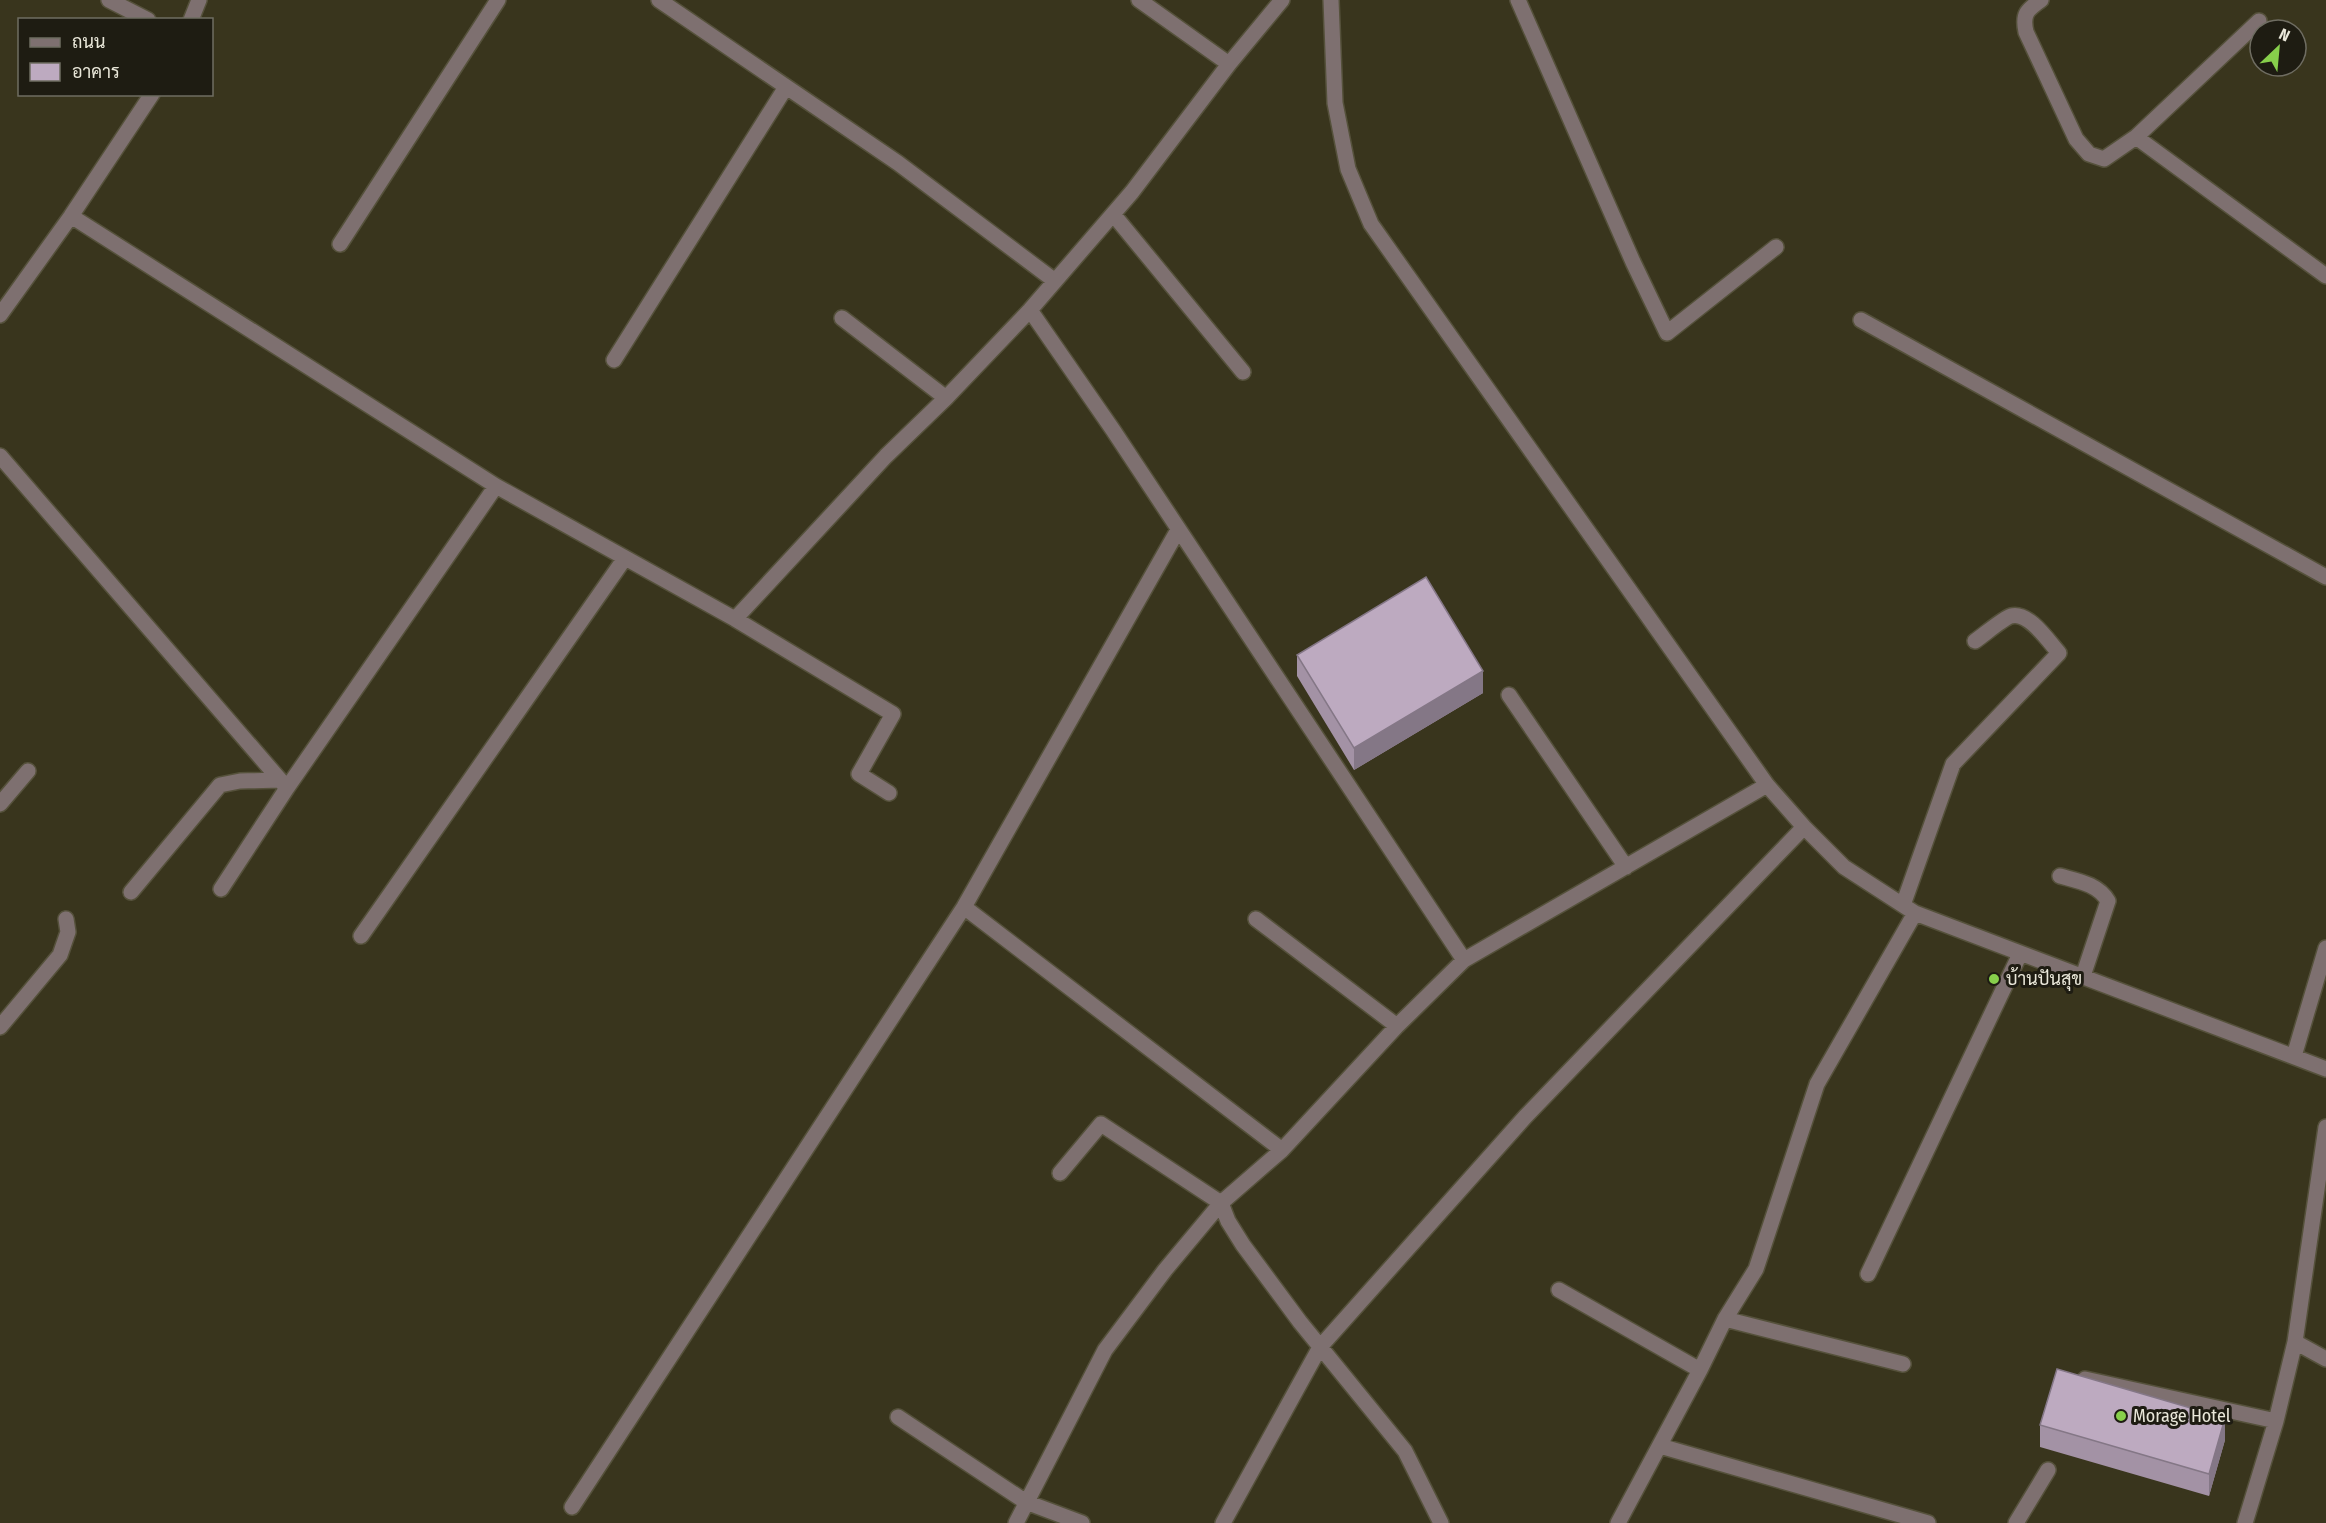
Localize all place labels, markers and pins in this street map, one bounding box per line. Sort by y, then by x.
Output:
place label: บ้านปันสุข [2006,967,2082,991]
marker: บ้านปันสุข [1987,972,2001,986]
place label: Morage Hotel [2133,1405,2231,1427]
marker: Morage Hotel [2114,1409,2128,1423]

